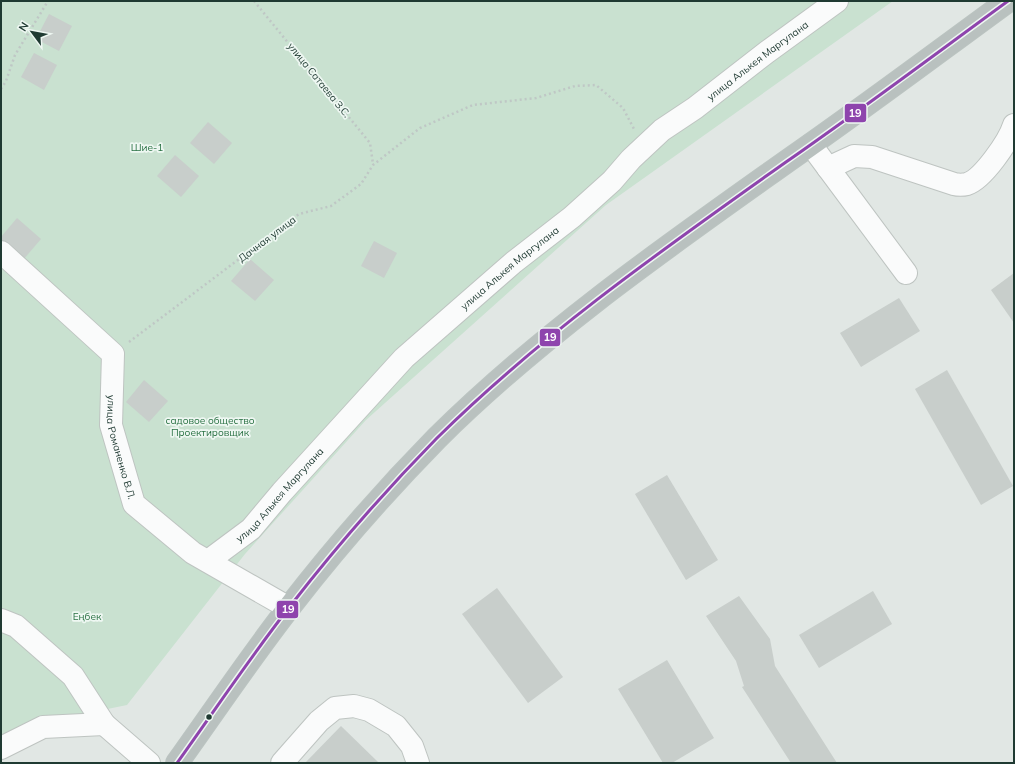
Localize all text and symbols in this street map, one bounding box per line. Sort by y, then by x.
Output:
north arrow [12,12,52,52]
street label: улица Алькея Маргулана [704,18,811,103]
text: N [15,19,32,34]
street label: улица Сатаева З.С. [285,40,353,120]
line badge: 19 [844,103,867,123]
text: 19 [848,106,862,120]
park label: Шие-1 [131,141,163,154]
street label: Дачная улица [236,213,298,265]
street label: улица Алькея Маргулана [458,223,561,312]
line badge: 19 [539,328,561,347]
text: 19 [543,330,557,344]
street label: улица Романенко В.Л. [105,395,139,501]
park label: садовое общество Проектировщик [165,414,255,439]
street label: улица Алькея Маргулана [233,445,326,545]
line badge: 19 [276,600,299,619]
text: 19 [281,602,295,616]
park label: Еңбек [73,610,102,623]
unlabelled marker [204,712,214,722]

